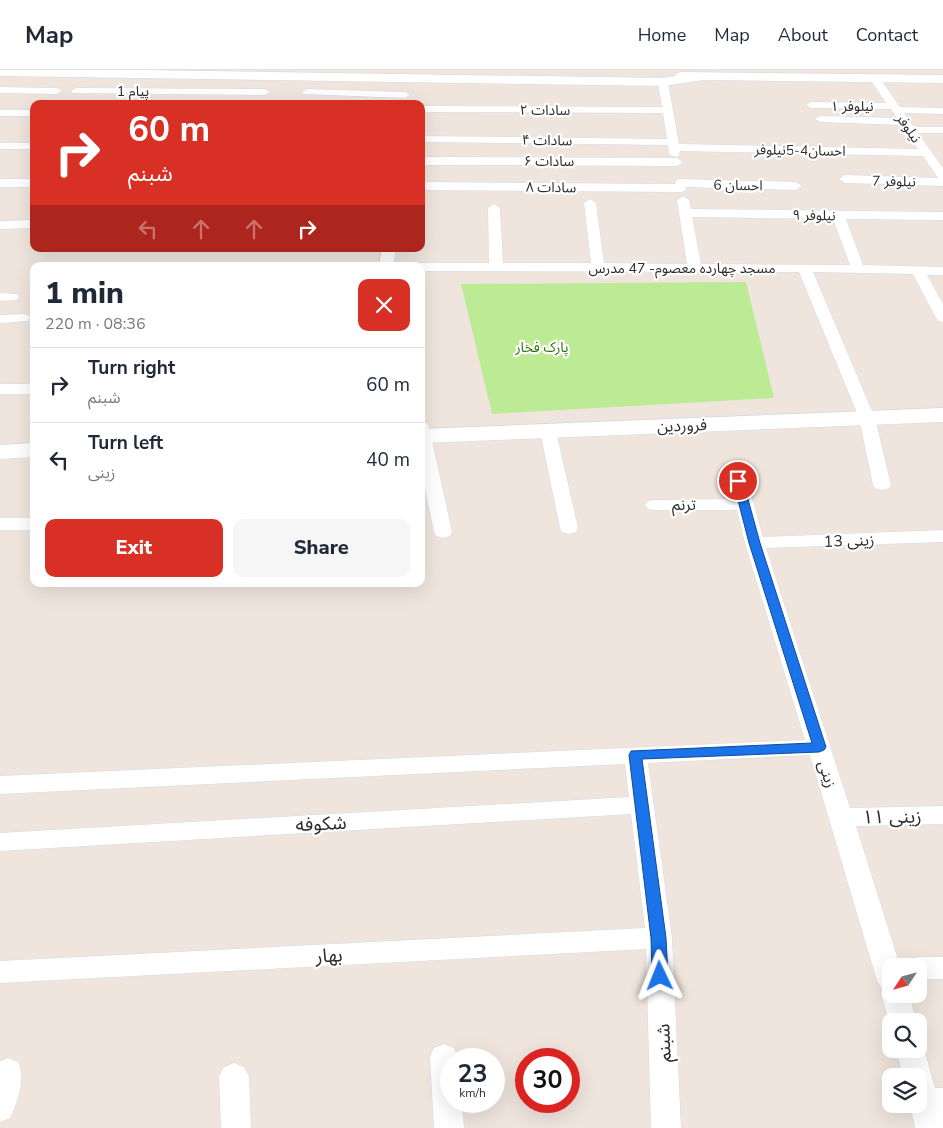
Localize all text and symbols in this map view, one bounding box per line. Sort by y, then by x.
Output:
text: Map [25,19,73,51]
text: Home [638,23,686,47]
text: Map [714,23,750,47]
text: About [778,23,828,47]
text: Contact [856,23,918,47]
street label: پیام 1 [117,82,149,102]
street label: نیلوفر ۱ [830,97,874,116]
street label: سادات ۲ [520,101,570,120]
text: 60 m [128,106,210,153]
street label: نیلوفر [891,109,926,147]
icon: right [45,120,110,185]
street label: سادات ۴ [522,131,572,150]
street label: احسان4-5نیلوفر [753,140,846,161]
street label: سادات ۶ [524,152,574,171]
text: شبنم [128,159,173,189]
street label: نیلوفر 7 [872,172,916,191]
street label: احسان 6 [713,176,763,195]
street label: سادات ۸ [526,178,576,197]
street label: نیلوفر ۹ [792,206,836,225]
icon: left [134,215,162,243]
icon: ahead [187,215,215,243]
icon: ahead [240,215,268,243]
icon: right [293,215,321,243]
street label: مسجد چهارده معصوم- 47 مدرس [588,259,776,279]
text: 1 min [45,273,124,314]
button: close [358,279,410,331]
text: 220 m · 08:36 [45,313,146,335]
park label: پارک فخار [514,338,569,357]
text: Turn right [88,355,175,381]
icon: right [45,371,73,399]
text: 60 m [366,372,410,398]
text: شبنم [88,387,121,409]
street label: فروردین [657,414,707,438]
text: Turn left [88,430,163,456]
icon: left [45,446,73,474]
text: 40 m [366,447,410,473]
pin [717,460,759,502]
text: زینی [88,462,115,484]
icon: arrive [724,467,752,495]
street label: ترنم [672,494,696,517]
button: Exit [45,519,223,577]
button: Share [233,519,410,577]
street label: زینی 13 [823,529,875,553]
street label: زینی [812,758,842,791]
street label: زینی ۱۱ [862,803,922,831]
street label: شکوفه [295,810,347,838]
street label: بهار [314,942,343,970]
position arrow [633,949,685,1001]
north arrow [882,958,928,1002]
map controls [882,958,927,1113]
button: search [882,1013,927,1058]
street label: شبنم [650,1023,679,1063]
speed limit sign: 30 [515,1048,580,1113]
text: 23 [457,1057,488,1091]
button: layers [882,1068,927,1113]
text: km/h [459,1085,486,1101]

